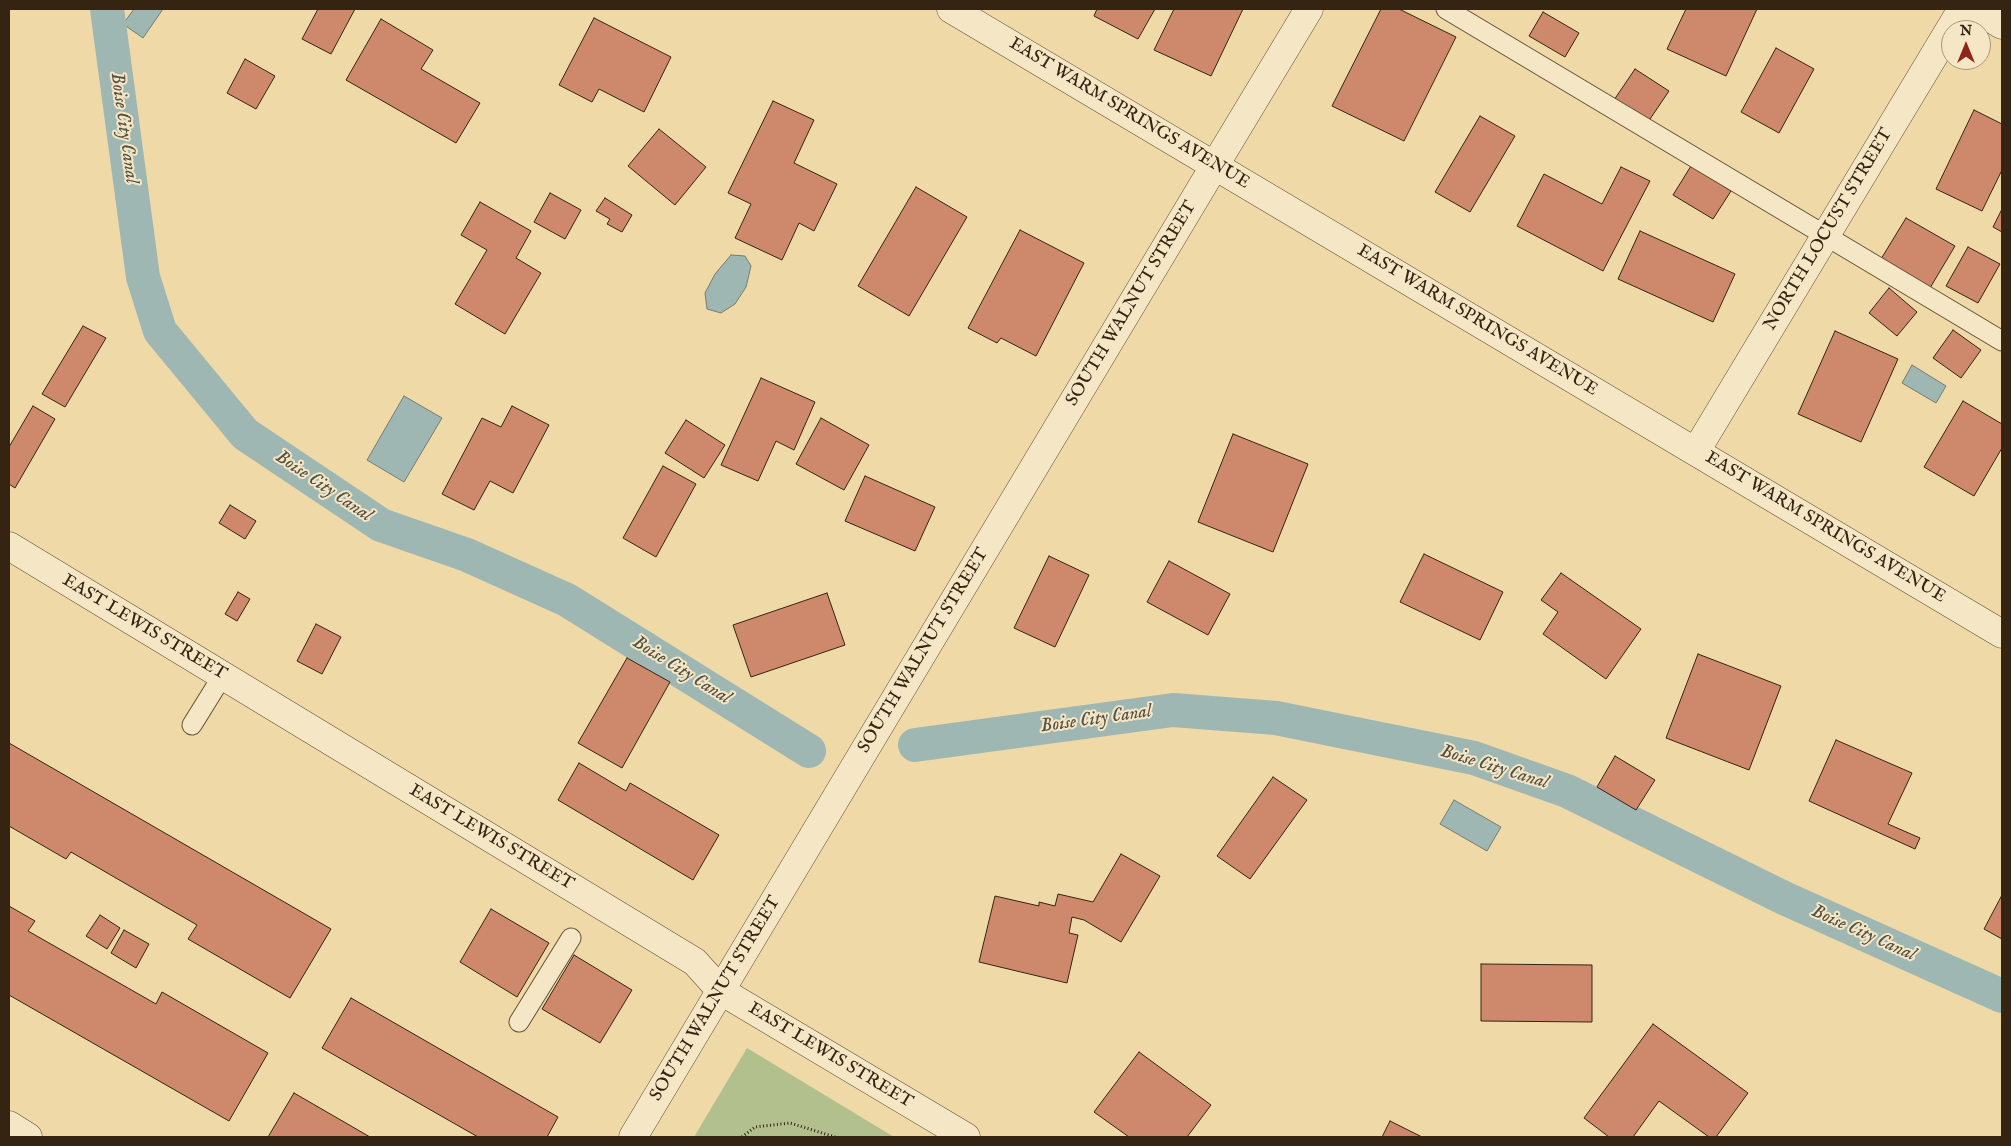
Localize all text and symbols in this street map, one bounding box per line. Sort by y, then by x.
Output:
north arrow [1941,20,1991,70]
text: N [1960,22,1972,40]
street label: EAST WARM SPRINGS AVENUE [1005,34,1253,194]
water label: Boise City Canal [104,71,142,185]
street label: NORTH LOCUST STREET [1760,125,1898,335]
street label: SOUTH WALNUT STREET [1062,198,1202,410]
street label: EAST WARM SPRINGS AVENUE [1353,241,1601,401]
water label: Boise City Canal [270,446,376,528]
street label: EAST WARM SPRINGS AVENUE [1701,448,1949,608]
street label: SOUTH WALNUT STREET [854,545,994,757]
street label: EAST LEWIS STREET [58,570,230,686]
water label: Boise City Canal [628,632,734,710]
water label: Boise City Canal [1039,701,1153,739]
water label: Boise City Canal [1437,741,1551,795]
street label: EAST LEWIS STREET [405,780,577,896]
street label: SOUTH WALNUT STREET [646,893,786,1105]
water label: Boise City Canal [1807,901,1919,967]
street label: EAST LEWIS STREET [744,998,916,1114]

